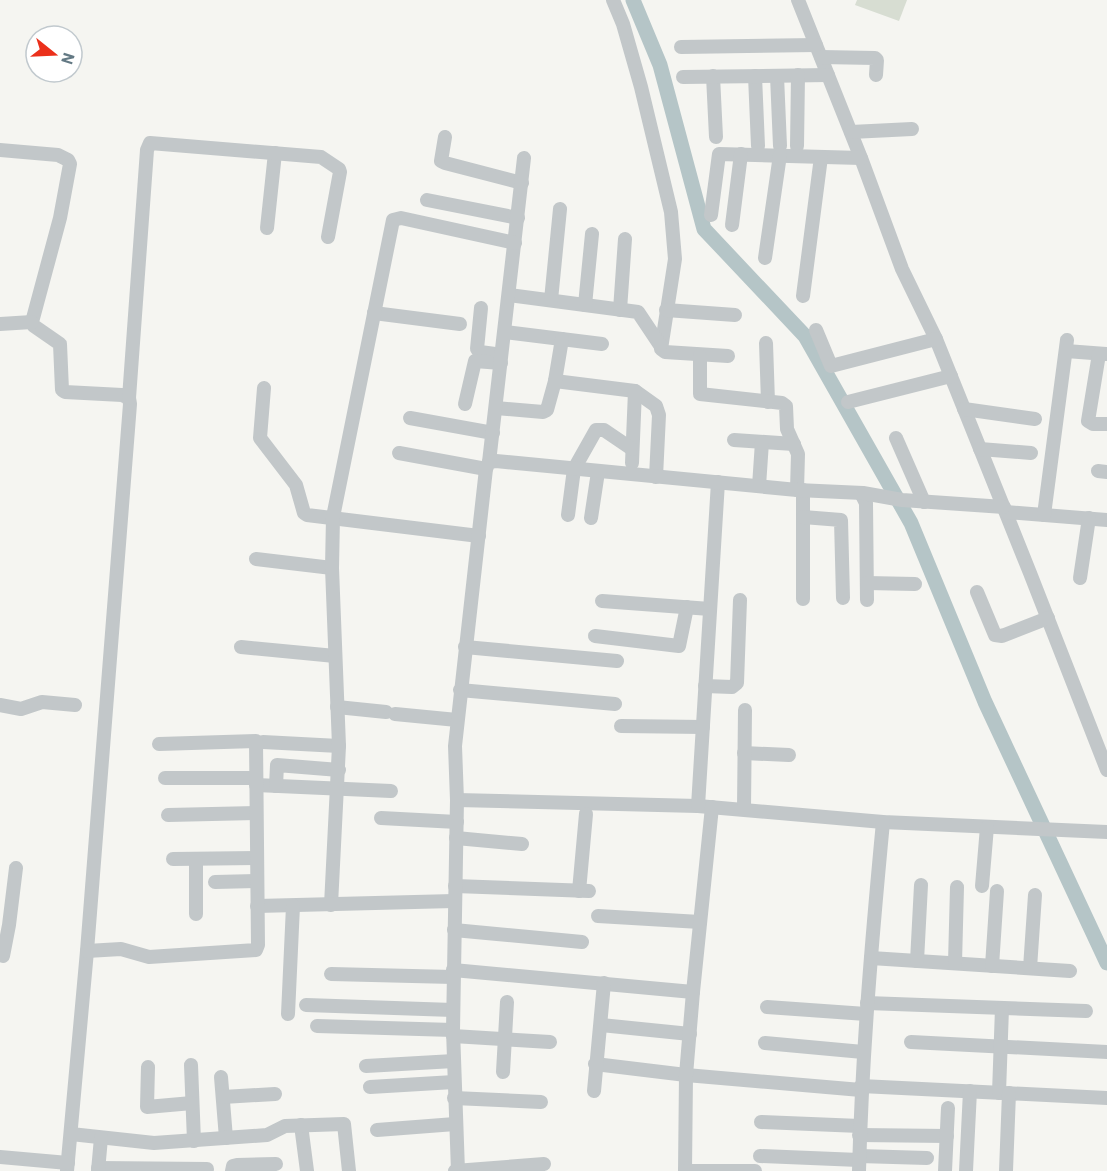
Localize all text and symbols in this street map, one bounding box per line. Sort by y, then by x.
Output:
north arrow [24,24,84,84]
text: N [58,51,79,67]

